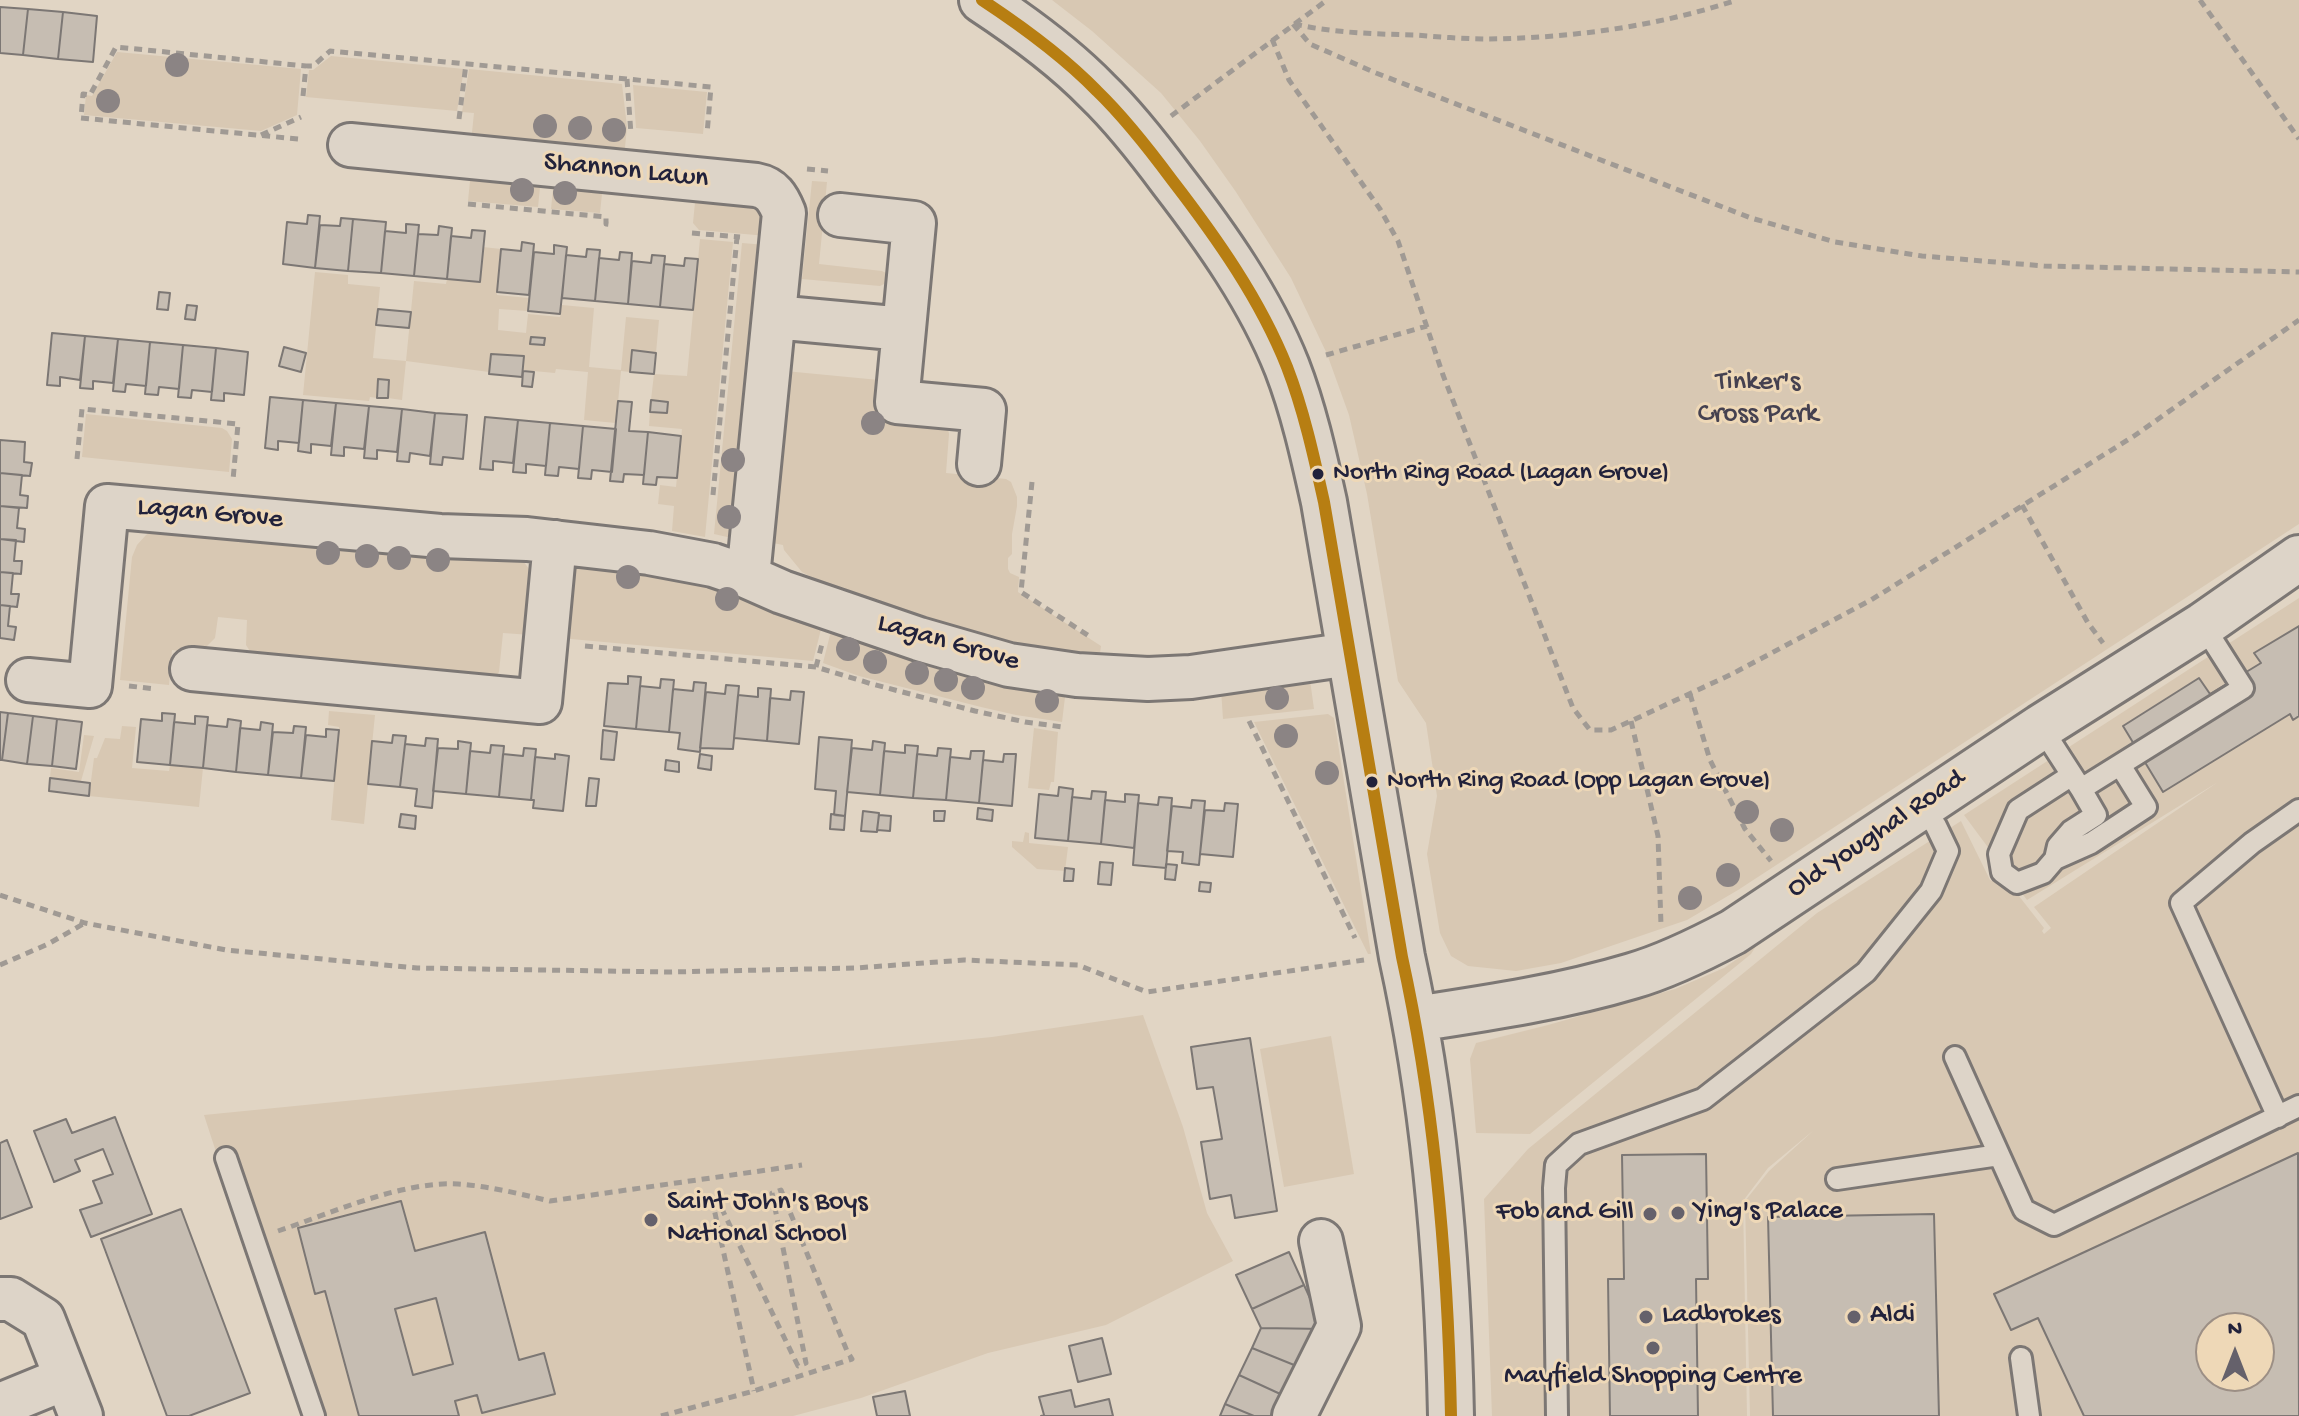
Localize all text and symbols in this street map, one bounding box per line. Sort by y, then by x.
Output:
street label: Shannon Lawn [542,147,710,197]
park label: Tinker's Cross Park [1698,367,1818,433]
place label: North Ring Road (Lagan Grove) [1333,458,1669,490]
marker: North Ring Road (Lagan Grove) [1310,466,1326,482]
street label: Lagan Grove [136,492,284,538]
street label: Lagan Grove [873,608,1023,680]
street label: Old Youghal Road [1782,763,1972,907]
place label: North Ring Road (Opp Lagan Grove) [1387,766,1771,798]
marker: North Ring Road (Opp Lagan Grove) [1364,774,1380,790]
place label: Saint John's Boys National School [667,1187,868,1253]
place label: Ying's Palace [1694,1196,1843,1230]
place label: Fob and Gill [1496,1197,1634,1231]
marker: Ying's Palace [1669,1204,1687,1222]
marker: Fob and Gill [1641,1205,1659,1223]
marker: Saint John's Boys National School [642,1211,660,1229]
place label: Ladbrokes [1662,1300,1781,1334]
place label: Aldi [1870,1300,1915,1334]
marker: Ladbrokes [1637,1308,1655,1326]
marker: Aldi [1845,1308,1863,1326]
north arrow [2195,1312,2275,1392]
text: N [2228,1317,2242,1343]
marker: Mayfield Shopping Centre [1644,1339,1662,1357]
place label: Mayfield Shopping Centre [1504,1361,1802,1395]

